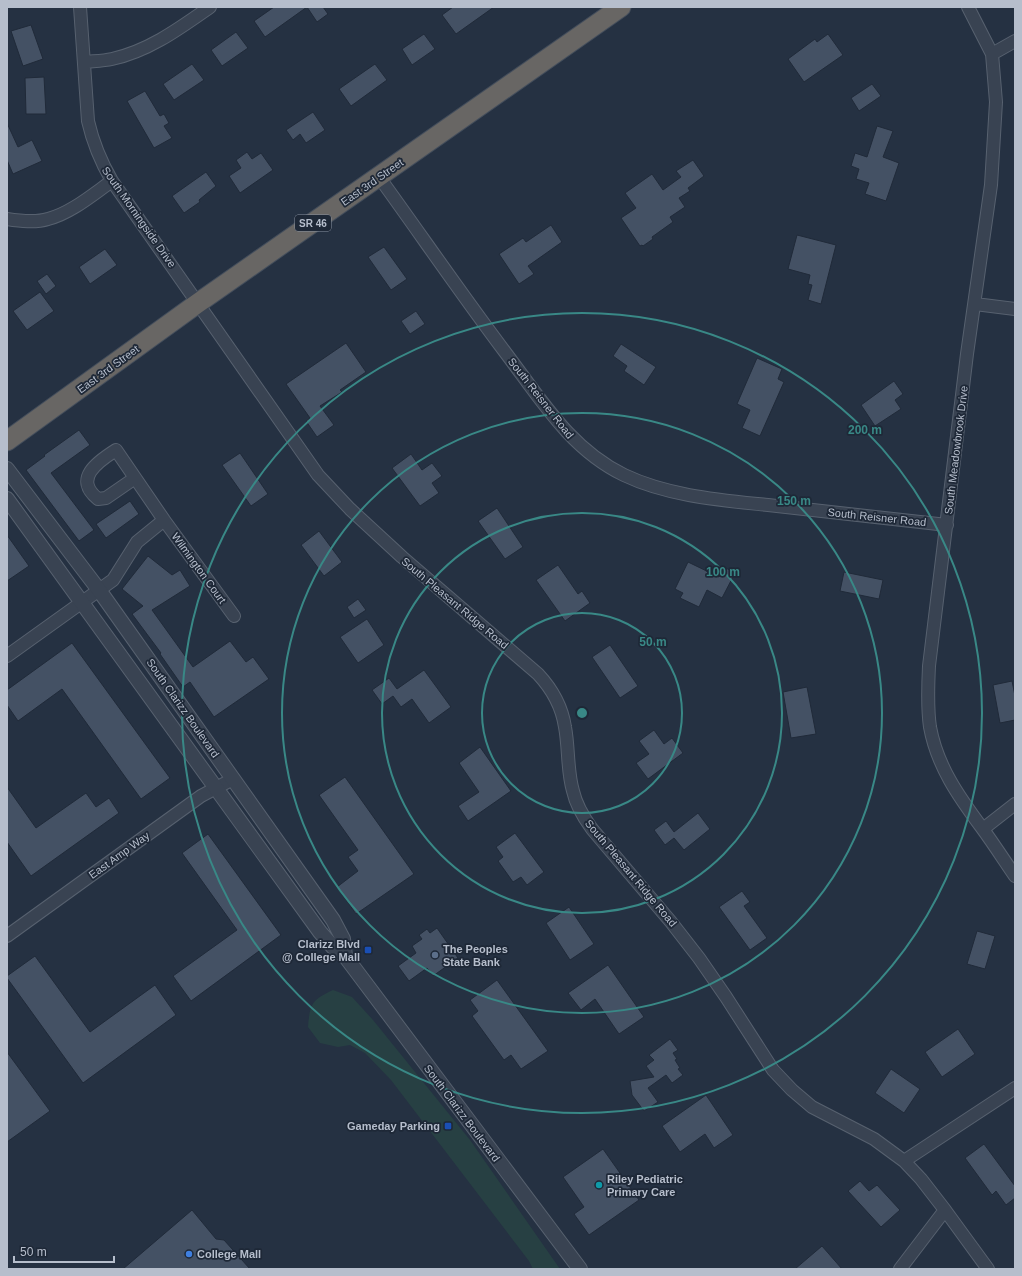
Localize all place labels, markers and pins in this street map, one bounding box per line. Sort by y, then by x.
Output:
centre of rings [575,706,589,720]
place label: Clarizz Blvd @ College Mall [282,938,360,963]
place label: The Peoples State Bank [443,943,508,968]
marker: Clarizz Blvd @ College Mall [363,945,373,955]
marker: The Peoples State Bank [430,950,440,960]
place label: Gameday Parking [347,1120,440,1132]
marker: Gameday Parking [443,1121,453,1131]
place label: Riley Pediatric Primary Care [607,1173,683,1198]
marker: Riley Pediatric Primary Care [594,1180,604,1190]
place label: College Mall [197,1248,261,1260]
marker: College Mall [184,1249,194,1259]

